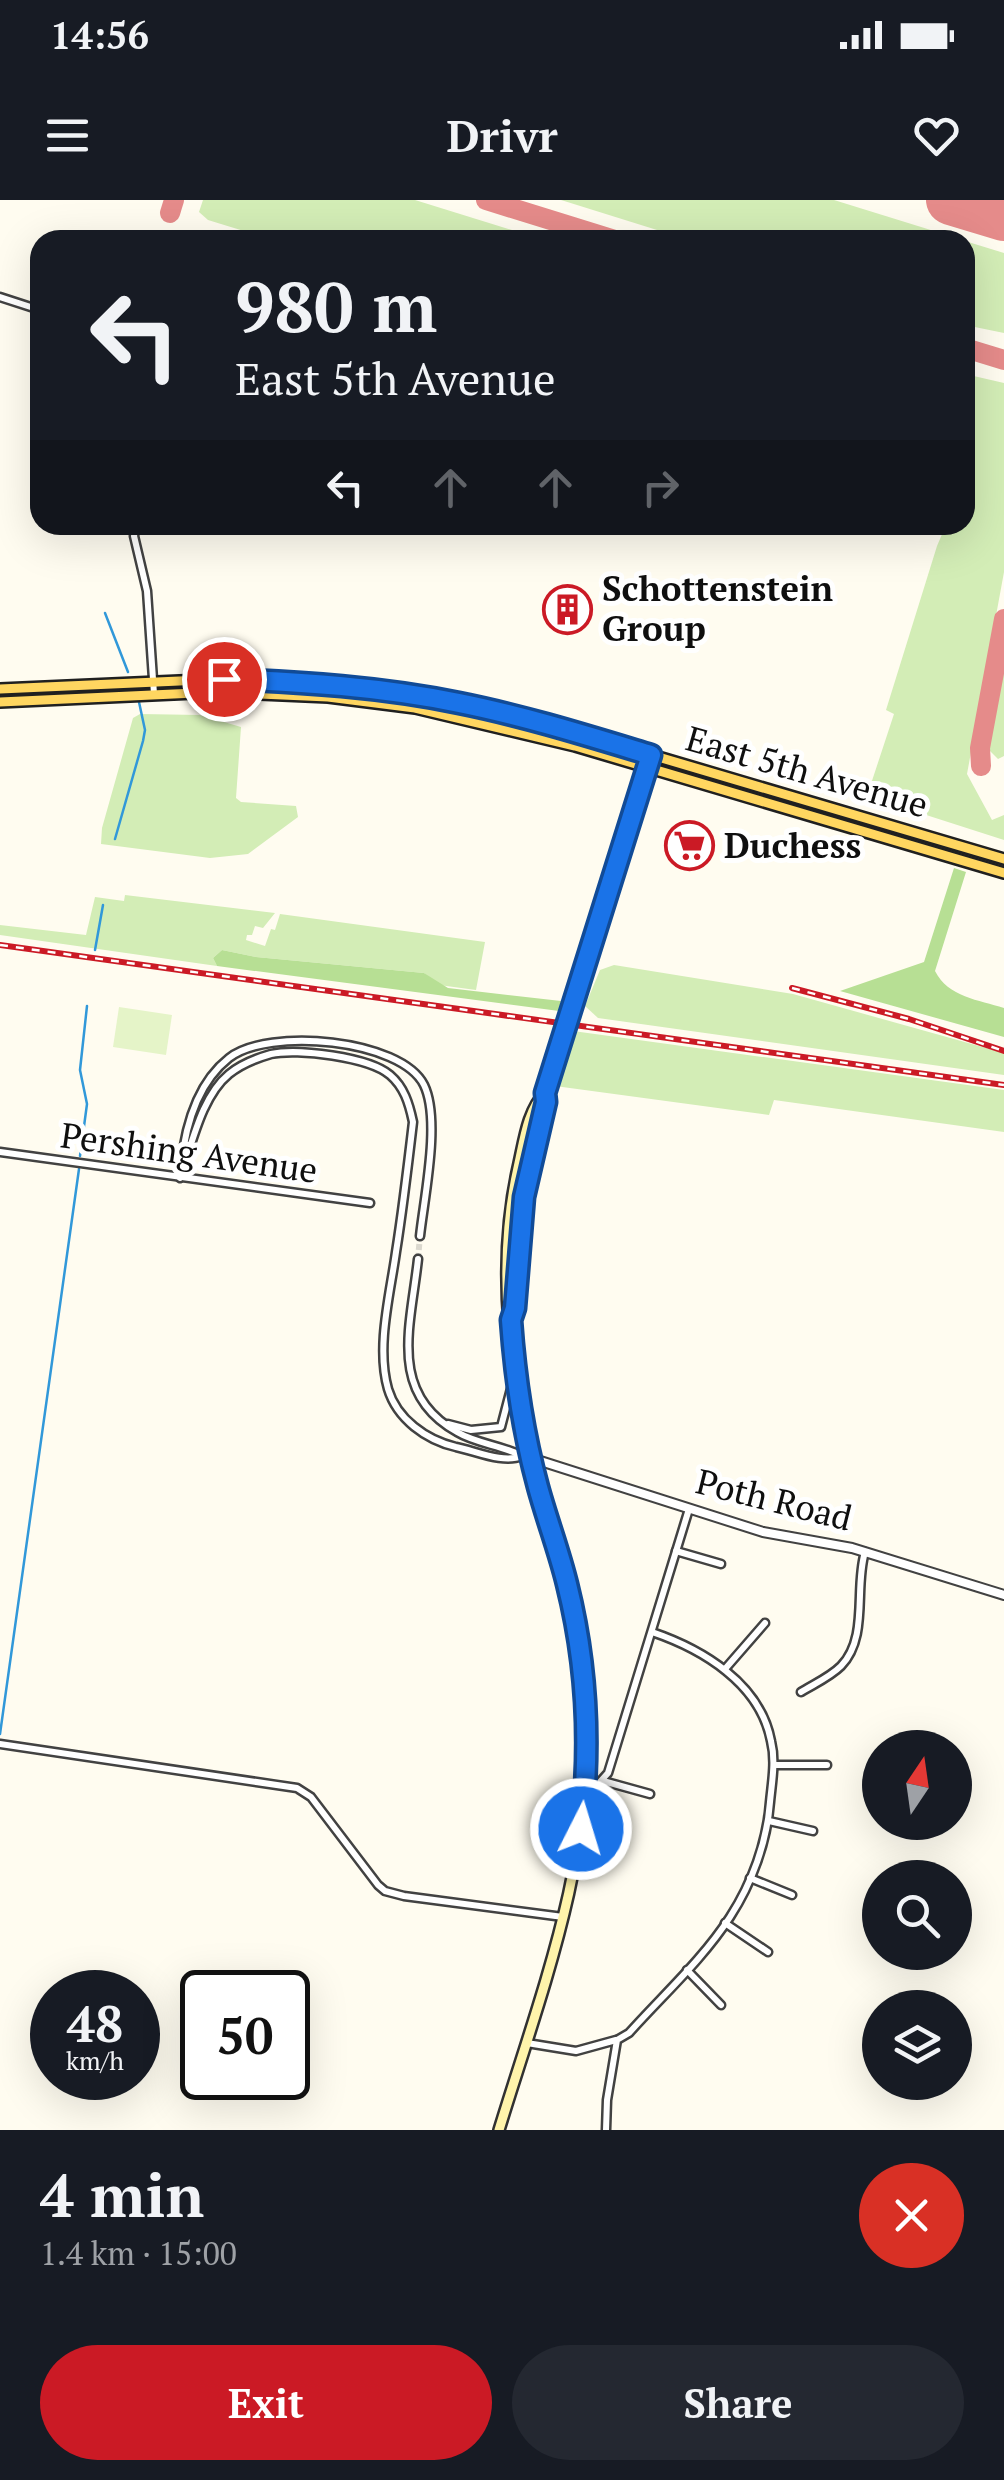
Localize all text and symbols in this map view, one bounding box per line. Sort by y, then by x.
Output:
text: 14:56 [50,10,149,60]
text: Drivr [446,105,558,165]
icon: menu [40,108,95,163]
icon: heart [909,108,964,163]
text: 980 m [235,259,437,352]
icon: left [70,270,200,400]
text: East 5th Avenue [235,348,556,408]
icon: left [318,460,373,515]
icon: ahead [423,460,478,515]
icon: ahead [528,460,583,515]
icon: right [633,460,688,515]
place label: Schottenstein Group [602,565,834,651]
building icon: Schottenstein Group [541,583,593,635]
pin [182,637,267,722]
icon: arrive [197,652,252,707]
street label: East 5th Avenue [681,715,933,828]
supermarket icon: Duchess [663,820,715,872]
place label: Duchess [724,822,861,868]
street label: Pershing Avenue [58,1111,320,1193]
street label: Poth Road [692,1457,857,1541]
north arrow [862,1730,972,1840]
map controls [862,1730,972,2100]
position arrow [529,1777,633,1881]
button: search [862,1860,972,1970]
speed limit sign: 50 [180,1970,310,2100]
text: 48 [67,1990,123,2056]
button: layers [862,1990,972,2100]
text: km/h [66,2044,124,2077]
text: 4 min [40,2155,204,2234]
button: close [859,2163,964,2268]
text: 1.4 km · 15:00 [40,2232,237,2274]
button: Exit [40,2345,492,2460]
button: Share [512,2345,964,2460]

